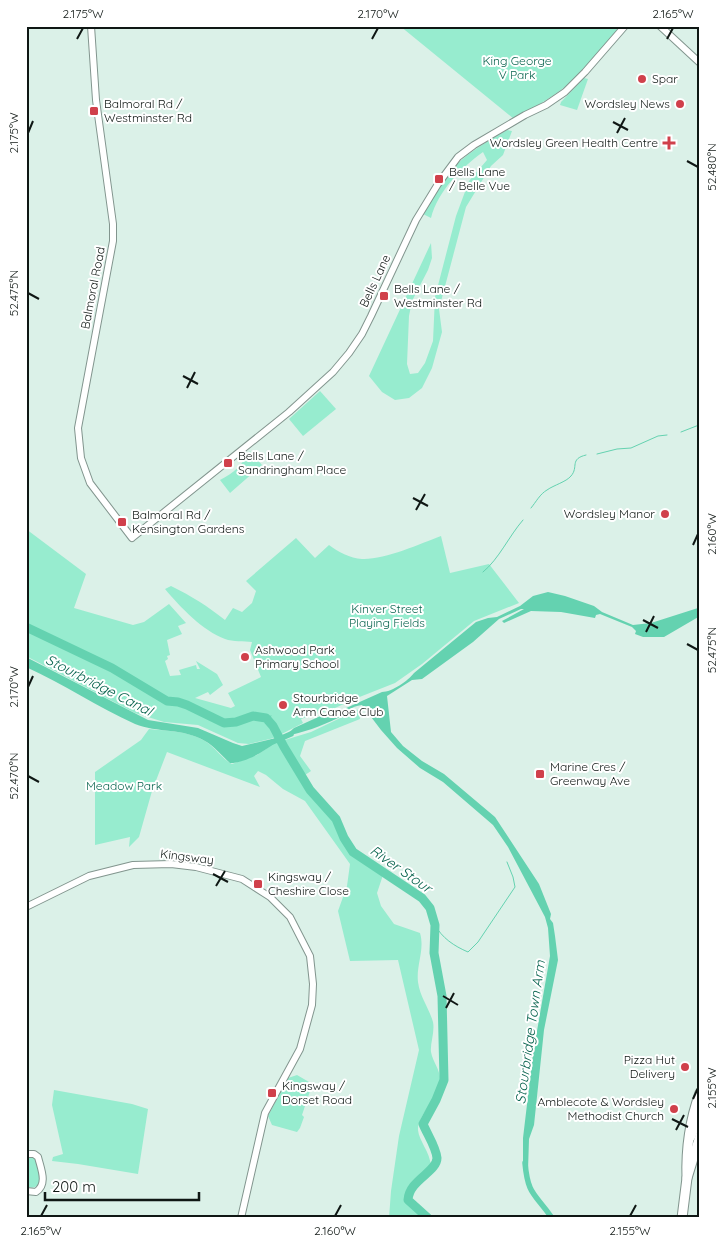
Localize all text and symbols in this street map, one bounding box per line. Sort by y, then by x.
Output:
text: 2.175°W [62,6,104,21]
text: 2.170°W [357,6,399,21]
text: 2.165°W [652,6,694,21]
park label: King George V Park [482,53,552,82]
place label: Spar [652,71,678,86]
marker: Spar [636,73,648,85]
place label: Balmoral Rd / Westminster Rd [104,96,192,125]
place label: Wordsley News [585,96,670,111]
marker: Wordsley News [674,98,686,110]
marker: Balmoral Rd / Westminster Rd [88,105,100,117]
text: 2.175°W [6,112,21,154]
place label: Wordsley Green Health Centre [490,135,658,150]
marker: Wordsley Green Health Centre [662,136,676,150]
text: 52.480°N [704,143,719,191]
place label: Bells Lane / Belle Vue [449,164,510,193]
marker: Bells Lane / Belle Vue [433,173,445,185]
street label: Balmoral Road [77,245,108,330]
street label: Bells Lane [356,252,393,310]
text: 52.475°N [6,270,21,316]
place label: Bells Lane / Westminster Rd [394,281,482,310]
marker: Bells Lane / Westminster Rd [378,290,390,302]
place label: Bells Lane / Sandringham Place [238,448,347,477]
marker: Bells Lane / Sandringham Place [222,457,234,469]
place label: Wordsley Manor [564,506,655,521]
place label: Balmoral Rd / Kensington Gardens [132,507,245,536]
marker: Wordsley Manor [659,508,671,520]
text: 2.160°W [704,513,719,555]
marker: Balmoral Rd / Kensington Gardens [116,516,128,528]
park label: Kinver Street Playing Fields [349,601,425,630]
text: 52.475°N [704,627,719,673]
place label: Ashwood Park Primary School [255,642,339,671]
water label: Stourbridge Canal [43,650,157,720]
marker: Ashwood Park Primary School [239,651,251,663]
text: 2.170°W [6,666,21,708]
place label: Stourbridge Arm Canoe Club [293,690,384,719]
marker: Stourbridge Arm Canoe Club [277,699,289,711]
text: 52.470°N [6,753,21,799]
place label: Marine Cres / Greenway Ave [550,759,630,788]
marker: Marine Cres / Greenway Ave [534,768,546,780]
park label: Meadow Park [86,778,162,793]
water label: River Stour [367,841,437,898]
street label: Kingsway [159,846,215,867]
place label: Kingsway / Cheshire Close [268,869,349,898]
marker: Kingsway / Cheshire Close [252,878,264,890]
water label: Stourbridge Town Arm [511,959,549,1105]
place label: Pizza Hut Delivery [624,1052,675,1081]
marker: Pizza Hut Delivery [679,1061,691,1073]
text: 2.155°W [704,1067,719,1109]
place label: Kingsway / Dorset Road [282,1078,352,1107]
marker: Kingsway / Dorset Road [266,1087,278,1099]
place label: Amblecote & Wordsley Methodist Church [538,1094,664,1123]
marker: Amblecote & Wordsley Methodist Church [668,1103,680,1115]
scale bar [45,1169,199,1201]
text: 200 m [52,1177,96,1196]
text: 2.165°W [20,1223,62,1238]
text: 2.160°W [314,1223,356,1238]
text: 2.155°W [609,1223,651,1238]

